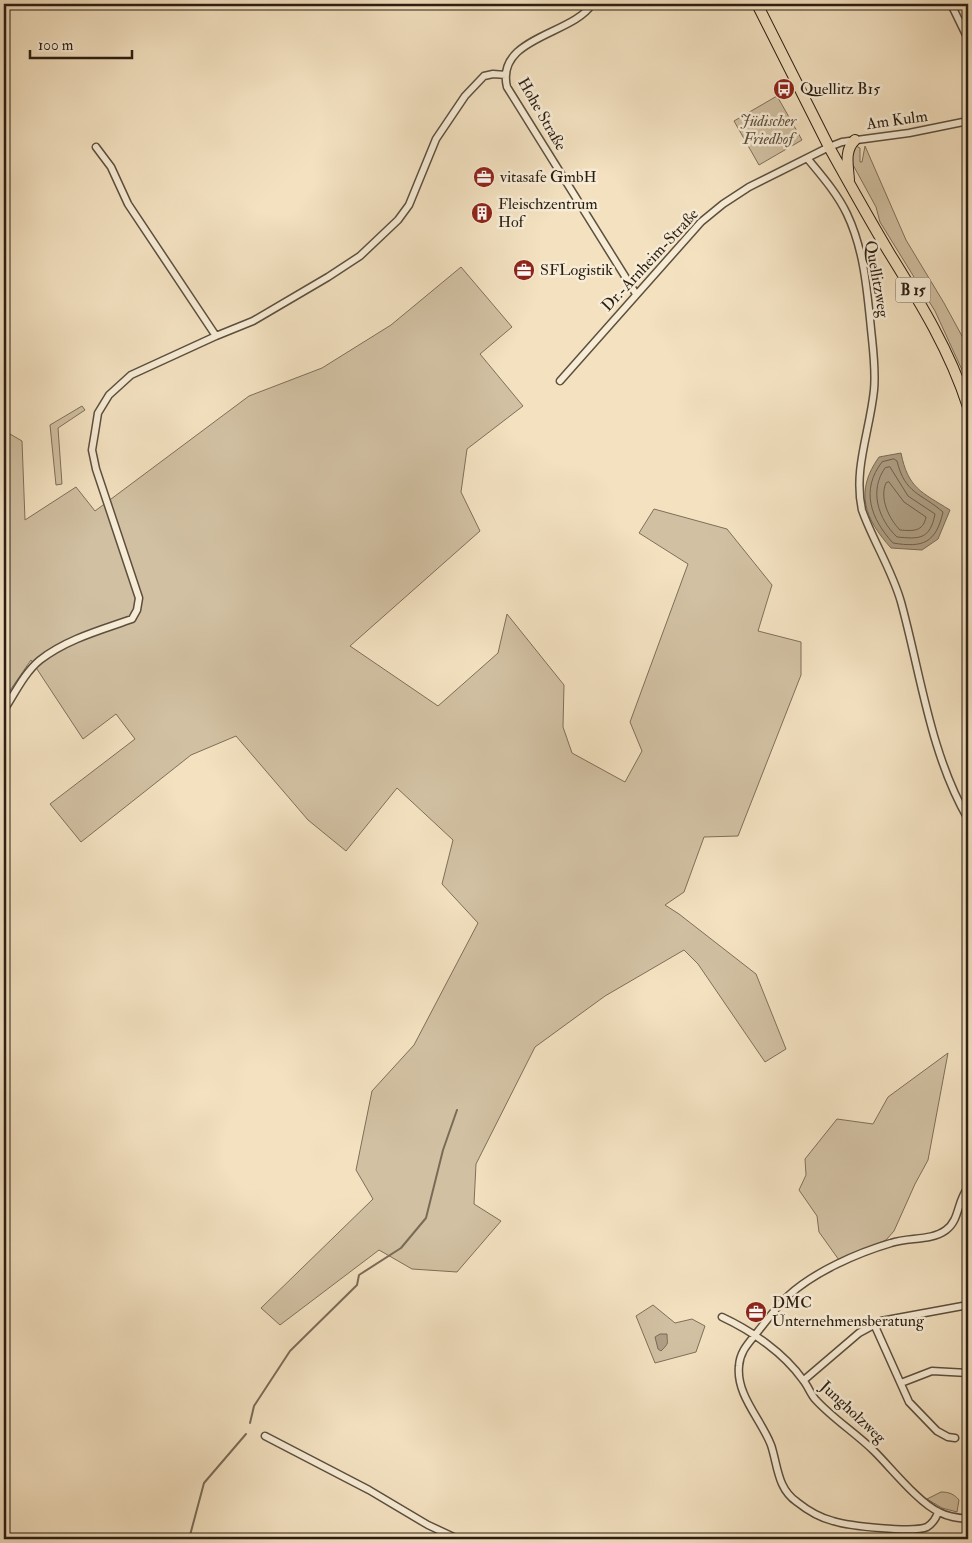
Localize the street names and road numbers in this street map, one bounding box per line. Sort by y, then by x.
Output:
street label: Hohe Straße [513,74,571,154]
street label: Am Kulm [864,106,929,134]
street label: Dr.-Arnheim-Straße [597,204,703,316]
street label: Quellitzweg [860,239,894,320]
road number: B 15 [896,278,930,302]
street label: Jungholzweg [815,1376,891,1449]

